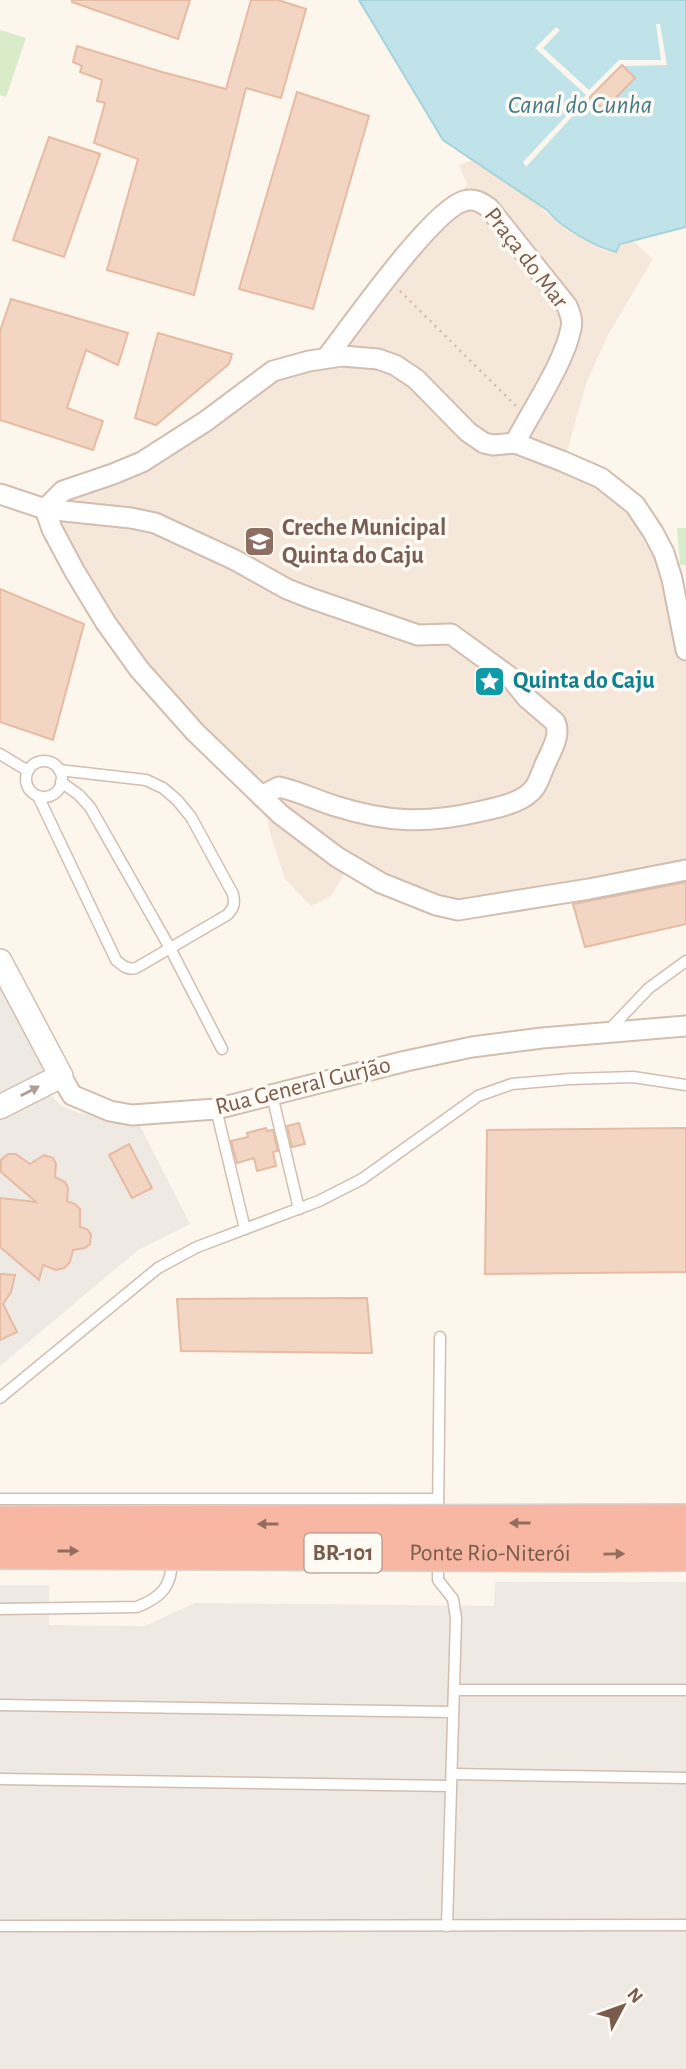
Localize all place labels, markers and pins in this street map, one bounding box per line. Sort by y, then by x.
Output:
place label: Creche Municipal Quinta do Caju [282,516,446,568]
school or university icon: Creche Municipal Quinta do Caju [242,525,276,559]
place icon: Quinta do Caju [473,664,507,698]
place label: Quinta do Caju [513,669,655,693]

